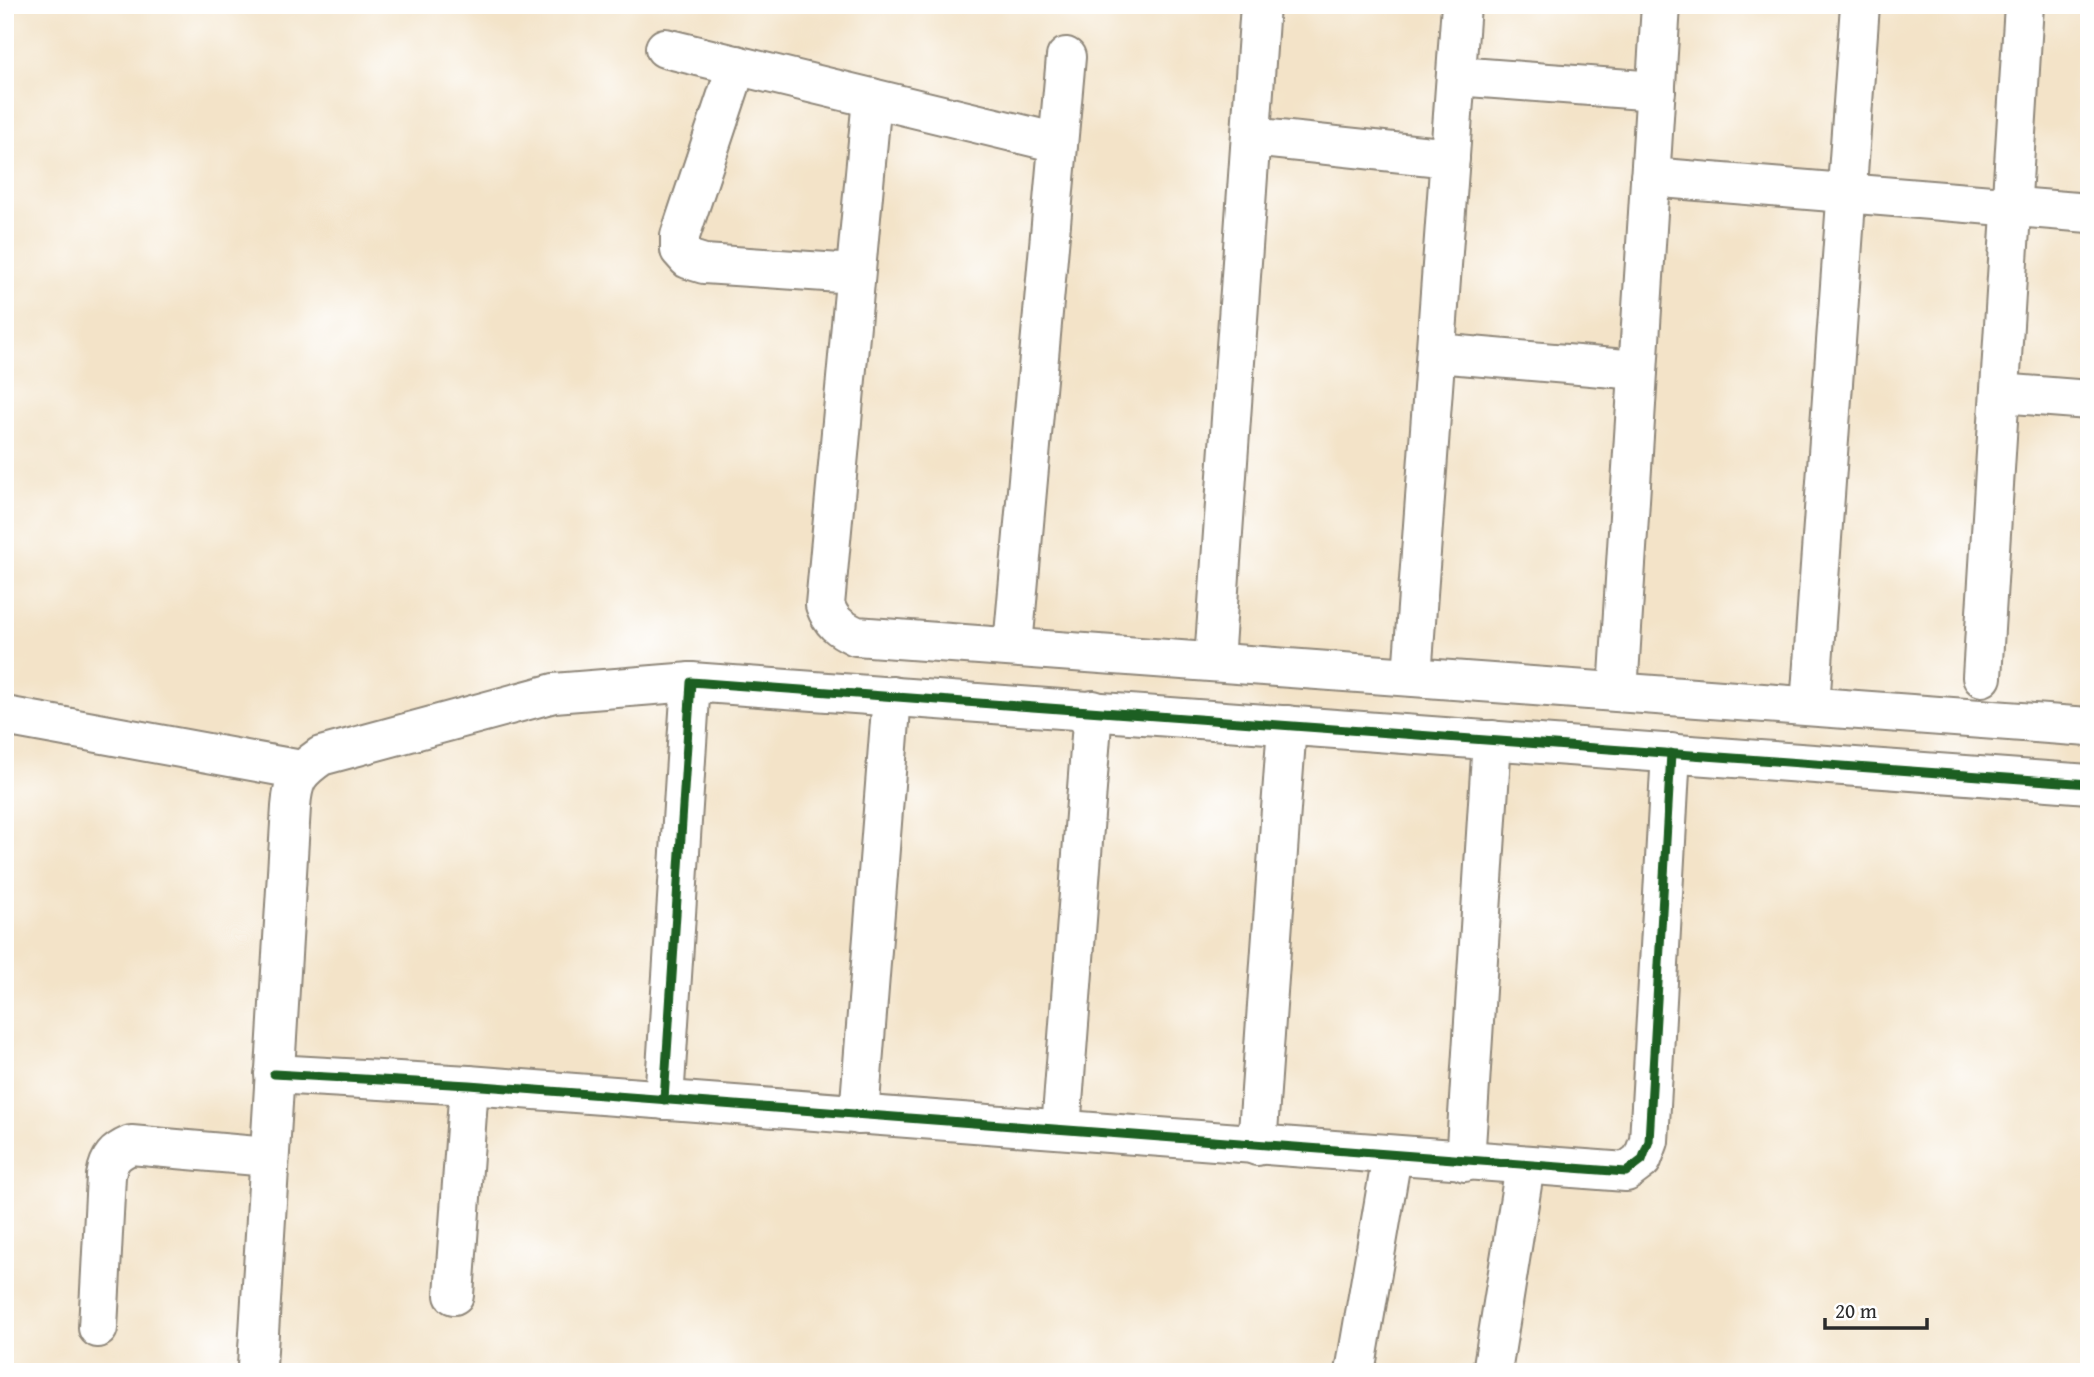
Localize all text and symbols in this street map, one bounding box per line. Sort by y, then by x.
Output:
scale bar [1825,1286,1926,1330]
text: 20 m [1835,1295,1877,1326]

